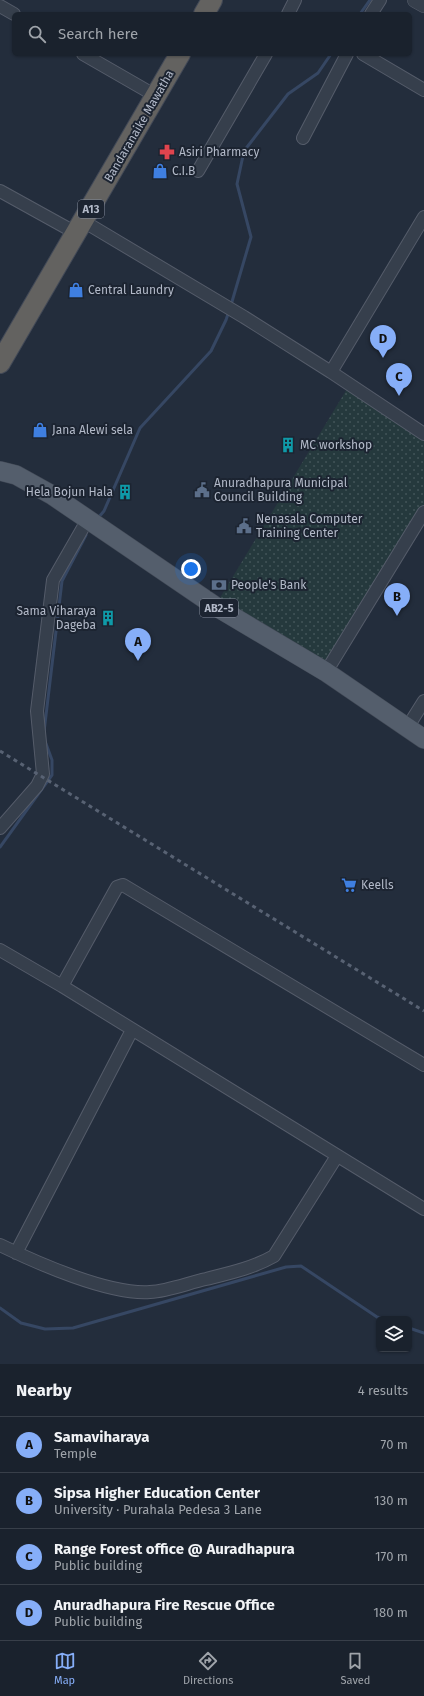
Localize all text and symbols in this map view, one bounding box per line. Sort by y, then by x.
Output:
search box [12,12,412,56]
icon: search [26,23,48,45]
text: Search here [58,25,138,43]
street label: Bandaranaike Mawatha [101,68,177,184]
pharmacy icon: Asiri Pharmacy [158,143,176,161]
place label: Asiri Pharmacy [179,145,260,159]
shop icon: C.I.B [151,162,169,180]
place label: C.I.B [172,164,195,178]
road number: A13 [78,200,104,218]
shop icon: Central Laundry [67,281,85,299]
place label: Central Laundry [88,283,174,297]
pin: D [370,325,396,358]
pin: C [386,363,412,396]
shop icon: Jana Alewi sela [31,421,49,439]
place label: Jana Alewi sela [52,423,133,437]
building icon: MC workshop [279,436,297,454]
place label: MC workshop [300,438,372,452]
place label: Anuradhapura Municipal Council Building [214,476,348,504]
public building icon: Anuradhapura Municipal Council Building [193,481,211,499]
building icon: Hela Bojun Hala [116,483,134,501]
place label: Hela Bojun Hala [26,485,113,499]
place label: Nenasala Computer Training Center [256,512,363,540]
public building icon: Nenasala Computer Training Center [235,517,253,535]
your location [181,559,201,579]
bank icon: People's Bank [210,576,228,594]
place label: People's Bank [231,578,307,592]
pin: B [384,583,410,616]
road number: AB2-5 [200,599,238,617]
place label: Sama Viharaya Dageba [17,604,96,632]
building icon: Sama Viharaya Dageba [99,609,117,627]
pin: A [125,628,151,661]
supermarket icon: Keells [340,876,358,894]
place label: Keells [361,878,394,892]
map controls [376,1316,412,1352]
button: layers [376,1316,412,1352]
text: Nearby [16,1380,71,1401]
text: 4 results [358,1383,408,1398]
text: Samaviharaya [54,1428,149,1446]
text: A [25,1437,33,1452]
text: 70 m [381,1437,408,1452]
text: Temple [54,1446,97,1461]
text: Sipsa Higher Education Center [54,1484,260,1502]
text: B [25,1493,33,1508]
text: 130 m [374,1493,408,1508]
text: University · Purahala Pedesa 3 Lane [54,1502,262,1517]
text: Range Forest office @ Auradhapura [54,1540,295,1558]
text: C [25,1549,33,1564]
text: 170 m [375,1549,408,1564]
text: Public building [54,1558,142,1573]
text: Anuradhapura Fire Rescue Office [54,1596,275,1614]
text: D [25,1605,33,1620]
text: 180 m [373,1605,408,1620]
text: Public building [54,1614,142,1629]
tab: Map [54,1650,76,1687]
tab: Directions [183,1650,233,1687]
tab: Saved [341,1650,370,1687]

